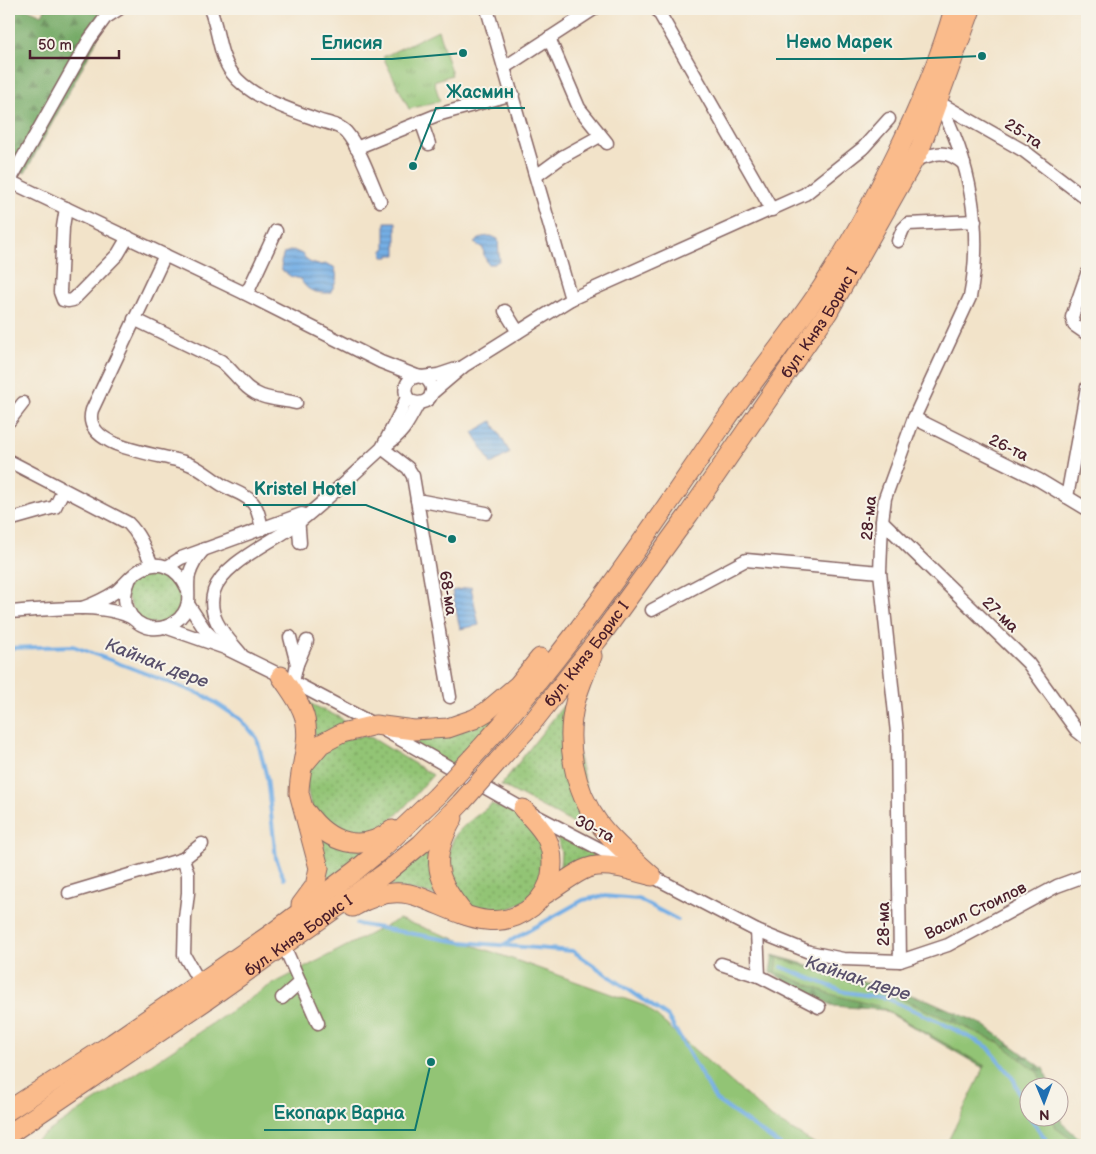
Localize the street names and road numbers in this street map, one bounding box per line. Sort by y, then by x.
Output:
street label: 25-та [1001,115,1046,154]
street label: бул. Княз Борис I [777,264,862,382]
street label: 26-та [985,431,1032,466]
street label: 28-ма [858,494,881,541]
street label: 68-ма [435,570,461,617]
street label: 27-ма [978,593,1022,637]
street label: бул. Княз Борис I [541,598,634,711]
street label: 30-та [571,811,618,848]
street label: Васил Стоилов [922,878,1030,944]
street label: бул. Княз Борис I [241,891,356,981]
street label: 28-ма [875,901,894,946]

